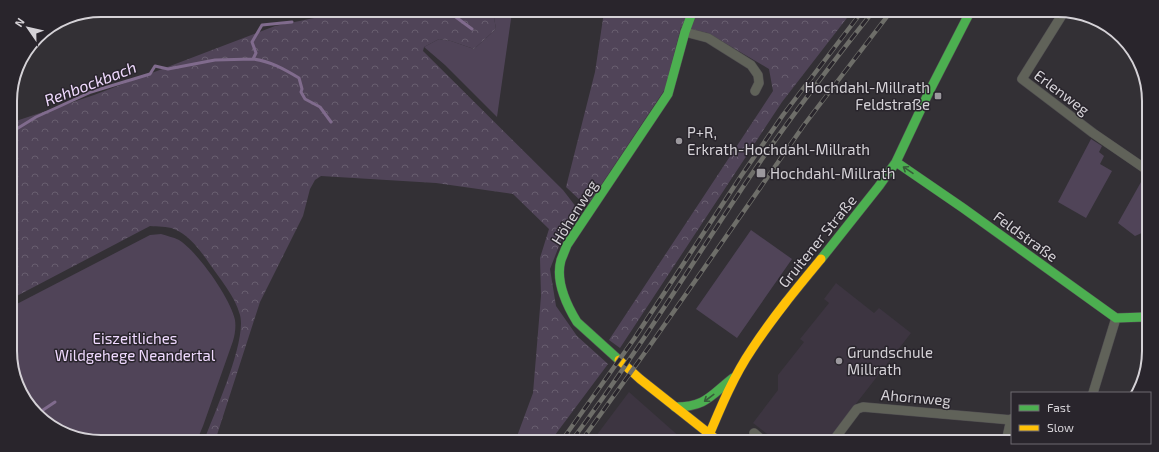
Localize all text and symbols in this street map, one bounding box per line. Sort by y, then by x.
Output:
north arrow [8,8,48,48]
text: N [12,15,27,29]
water label: Rehbockbach [41,57,139,109]
street label: Erlenweg [1031,65,1094,119]
place label: Hochdahl-Millrath Feldstraße [804,78,930,113]
marker: Hochdahl-Millrath Feldstraße [933,91,943,101]
place label: P+R, Erkrath-Hochdahl-Millrath [687,123,870,158]
marker: P+R, Erkrath-Hochdahl-Millrath [674,136,684,146]
place label: Hochdahl-Millrath [770,164,896,182]
one-way arrow [903,166,914,174]
marker: Hochdahl-Millrath [755,167,767,179]
street label: Höhenweg [547,176,601,248]
street label: Gruitener Straße [774,191,860,291]
street label: Feldstraße [990,207,1062,265]
park label: Eiszeitliches Wildgehege Neandertal [55,329,216,364]
place label: Grundschule Millrath [847,343,933,378]
marker: Grundschule Millrath [834,356,844,366]
street label: Ahornweg [880,385,952,409]
legend [1011,392,1151,444]
one-way arrow [703,394,714,402]
text: Fast [1047,400,1071,414]
text: Slow [1047,420,1074,434]

